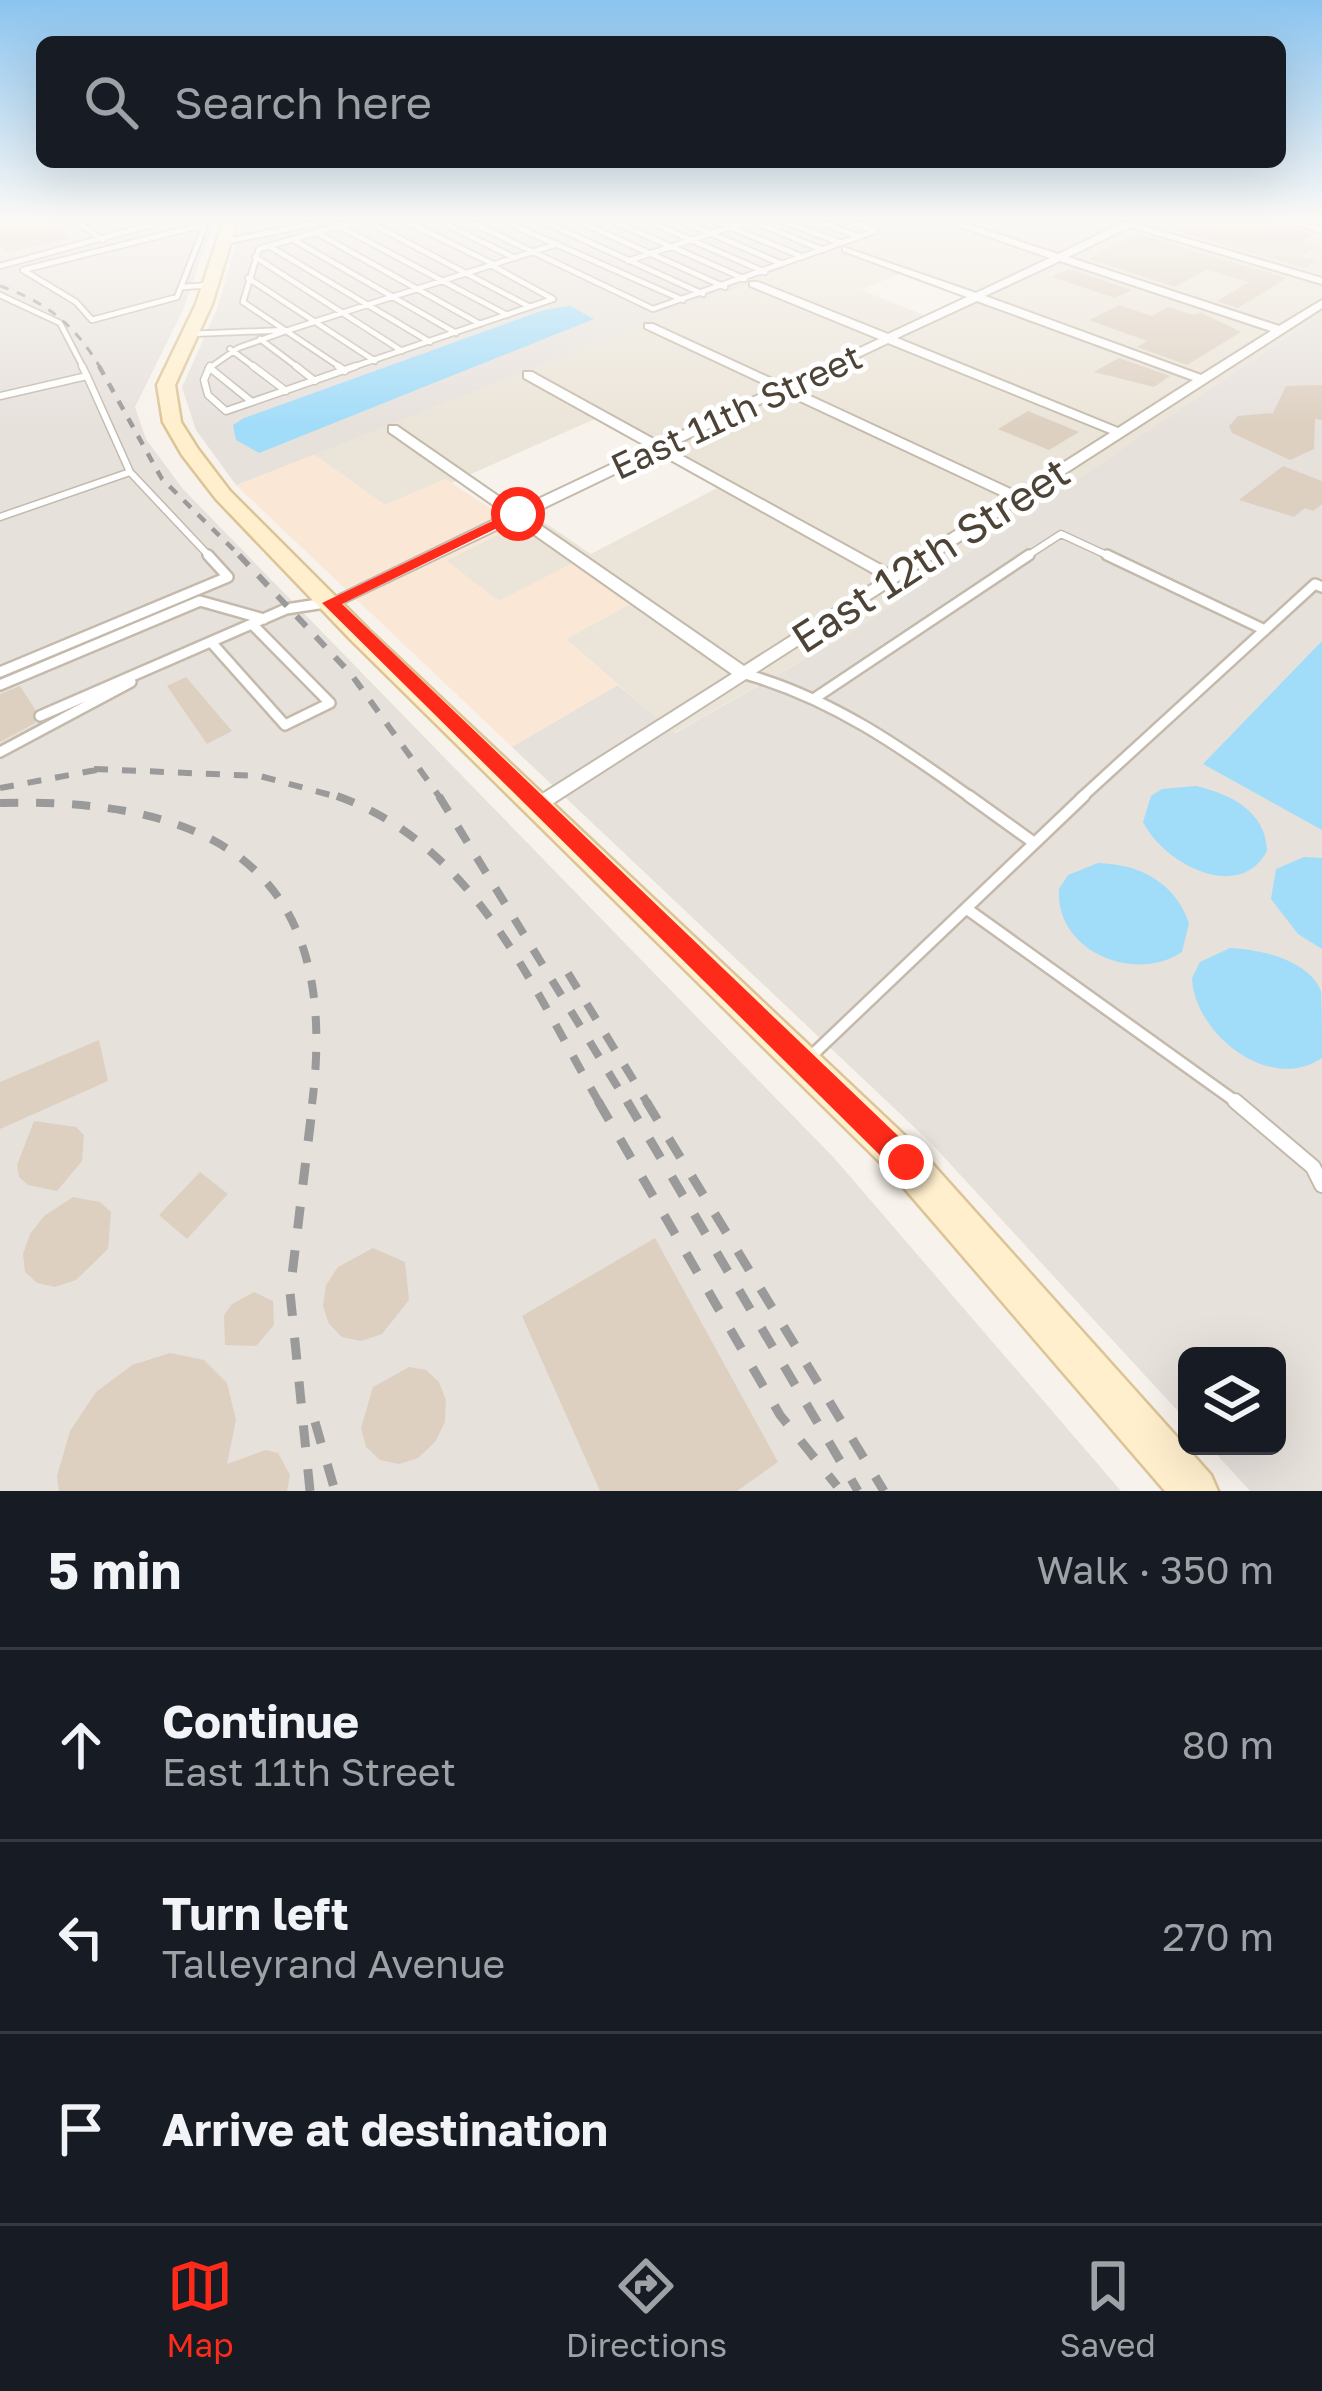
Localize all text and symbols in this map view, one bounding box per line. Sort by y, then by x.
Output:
search box [36,36,1286,168]
icon: search [78,69,144,135]
text: Search here [174,75,432,129]
street label: East 11th Street [604,334,868,488]
street label: East 12th Street [782,446,1078,662]
route start [491,487,545,541]
route end [879,1135,933,1189]
map controls [1178,1347,1286,1455]
button: layers [1178,1347,1286,1455]
text: 5 min [48,1539,181,1600]
text: Walk · 350 m [1036,1546,1274,1593]
text: Continue [162,1694,359,1748]
icon: ahead [48,1712,114,1778]
text: 80 m [1182,1721,1274,1768]
text: East 11th Street [162,1748,456,1795]
text: Turn left [162,1886,349,1940]
icon: left [48,1904,114,1970]
text: 270 m [1162,1913,1274,1960]
text: Talleyrand Avenue [162,1940,505,1987]
icon: arrive [48,2096,114,2162]
text: Arrive at destination [162,2102,608,2156]
tab: Map [166,2253,234,2364]
tab: Directions [566,2253,727,2364]
tab: Saved [1059,2253,1156,2364]

